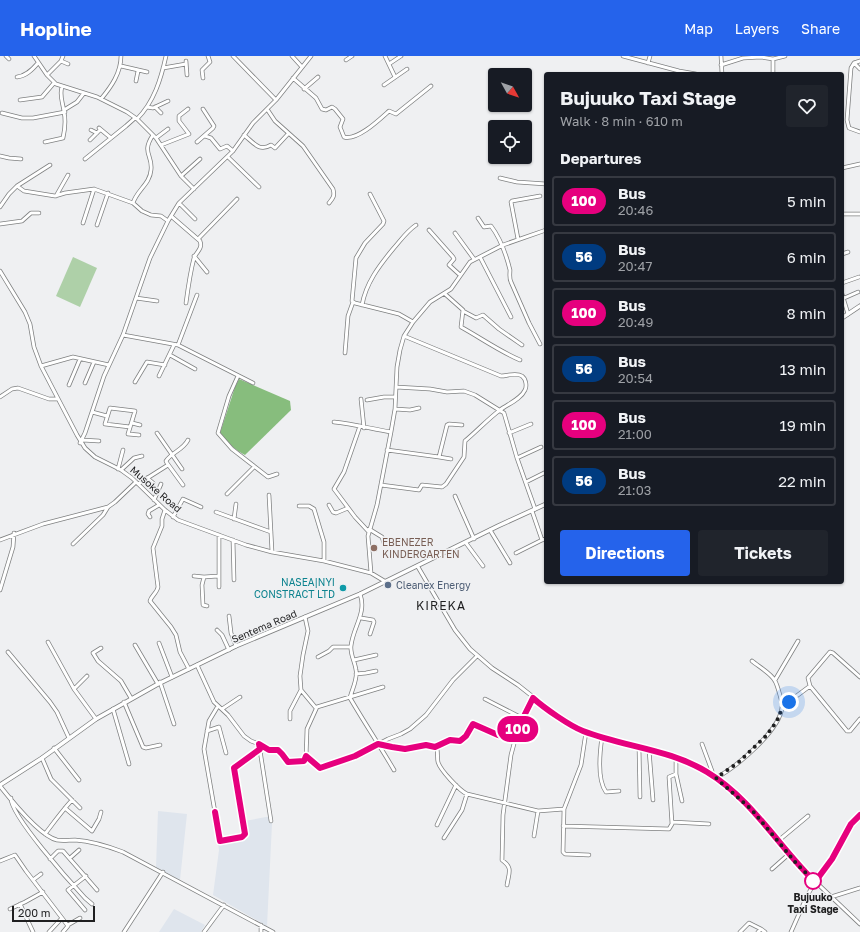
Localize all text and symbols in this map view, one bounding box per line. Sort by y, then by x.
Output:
text: Hopline [20,17,92,40]
text: Map [684,20,713,37]
text: Layers [735,20,779,37]
text: Share [801,20,840,37]
north arrow [488,68,532,112]
map controls [488,68,532,164]
button: heart [786,85,828,127]
text: Bujuuko Taxi Stage [560,86,736,109]
text: Walk · 8 min · 610 m [560,113,683,129]
button: locate [488,120,532,164]
text: Departures [560,149,641,167]
text: Bus [618,184,646,202]
text: 100 [571,192,597,209]
text: 5 min [787,192,826,210]
text: 20:46 [618,202,653,218]
text: Bus [618,240,646,258]
text: 56 [575,248,593,265]
text: 6 min [787,248,826,266]
text: 20:47 [618,258,652,274]
text: Bus [618,296,646,314]
text: 100 [571,304,597,321]
text: 8 min [787,304,826,322]
text: 20:49 [618,314,653,330]
text: Bus [618,352,646,370]
text: 56 [575,360,593,377]
text: 13 min [780,360,826,378]
text: 20:54 [618,370,653,386]
text: Bus [618,408,646,426]
text: 100 [571,416,597,433]
text: 19 min [779,416,826,434]
text: 21:00 [618,426,652,442]
street label: Musoke Road [128,463,184,515]
text: Bus [618,464,646,482]
text: 56 [575,472,593,489]
text: 22 min [778,472,826,490]
text: 21:03 [618,482,651,498]
button: Directions [560,530,690,576]
button: Tickets [698,530,828,576]
place label: EBENEZER KINDERGARTEN [382,536,460,560]
marker: EBENEZER KINDERGARTEN [369,543,379,553]
place label: NASEA|NYI CONSTRACT LTD [254,576,335,600]
place label: Cleanex Energy [396,579,471,591]
marker: Cleanex Energy [383,580,393,590]
marker: NASEA|NYI CONSTRACT LTD [338,583,348,593]
district label: KIREKA [416,598,466,613]
street label: Sentema Road [230,607,298,645]
your location [779,692,799,712]
line badge: 100 [495,716,541,742]
text: 100 [505,720,531,737]
marker: Bujuuko Taxi Stage [804,872,822,890]
place label: Bujuuko Taxi Stage [788,891,839,915]
scale bar [12,904,95,923]
text: 200 m [18,906,51,919]

